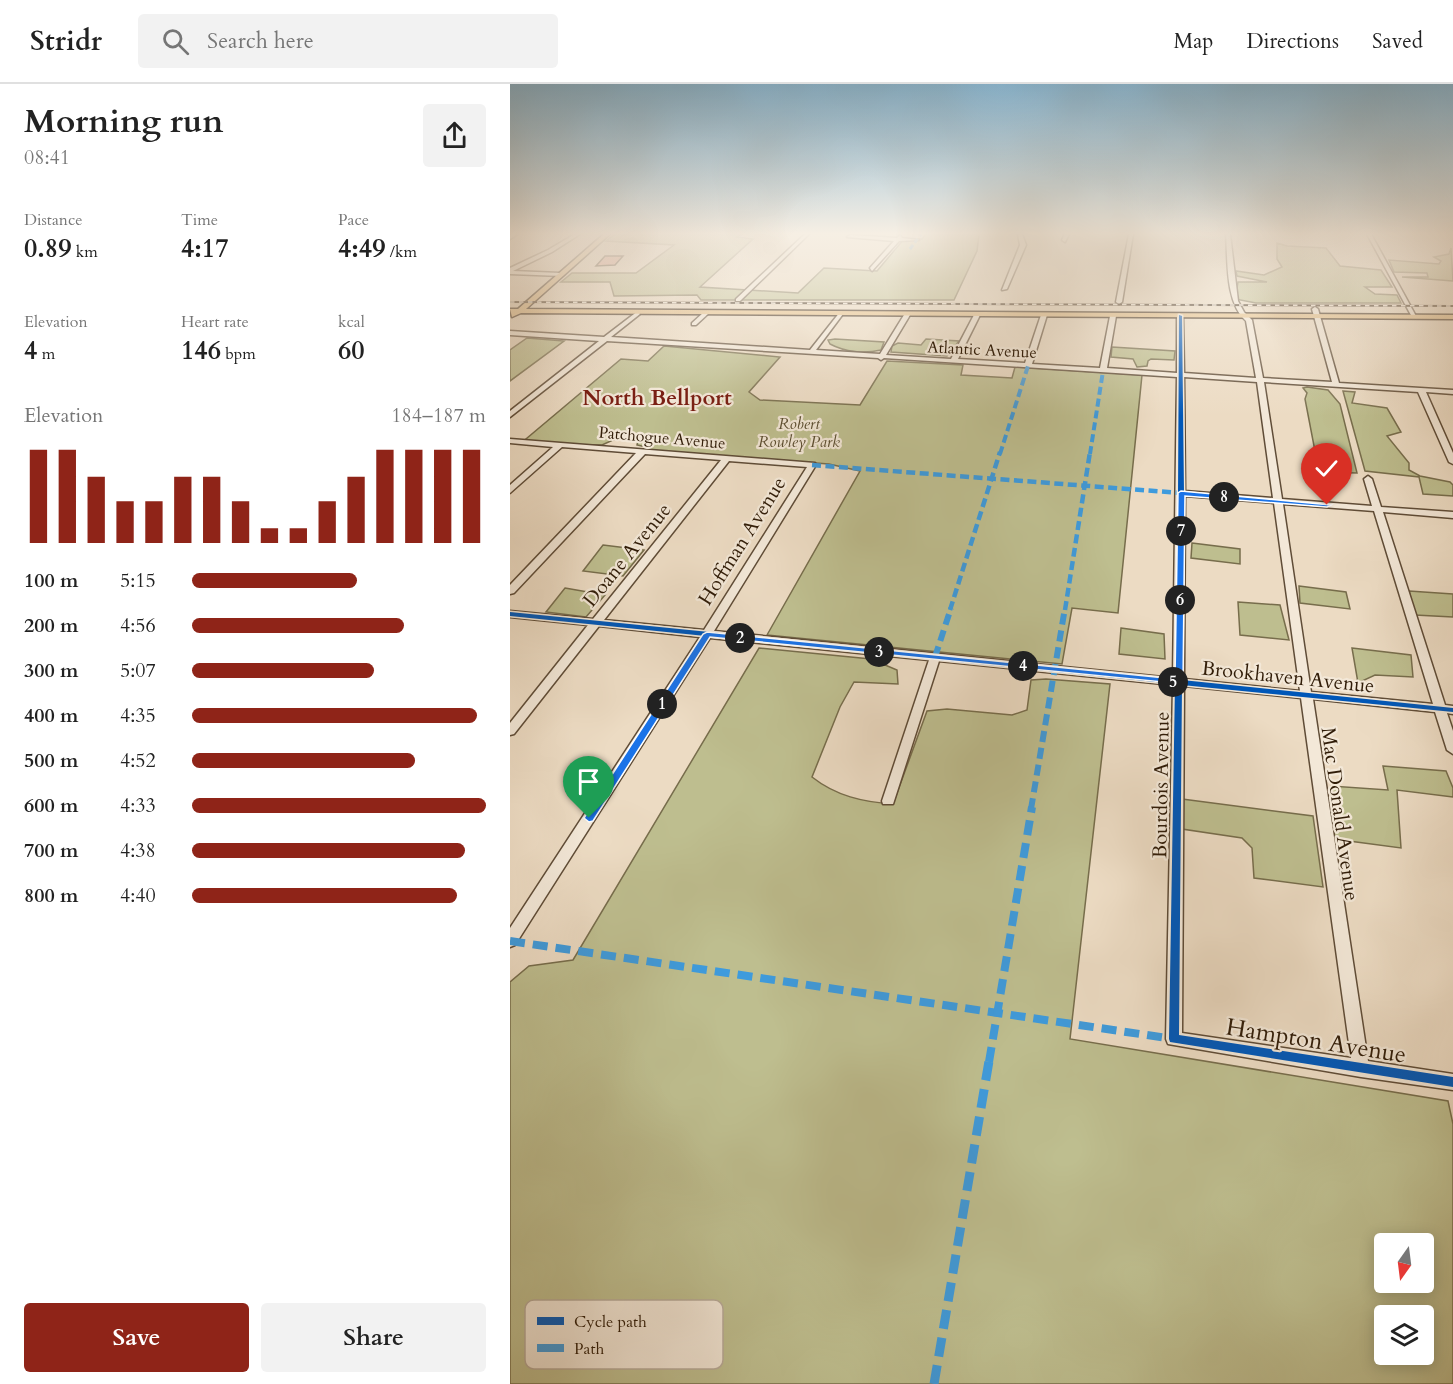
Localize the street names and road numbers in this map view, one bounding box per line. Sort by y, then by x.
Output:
street label: Atlantic Avenue [927,336,1037,364]
street label: Patchogue Avenue [598,421,726,455]
street label: Hoffman Avenue [692,472,792,610]
street label: Doane Avenue [577,497,677,613]
street label: Brookhaven Avenue [1200,654,1376,700]
street label: Bourdois Avenue [1146,711,1176,859]
street label: Mac Donald Avenue [1314,725,1366,903]
street label: Hampton Avenue [1224,1010,1408,1072]

